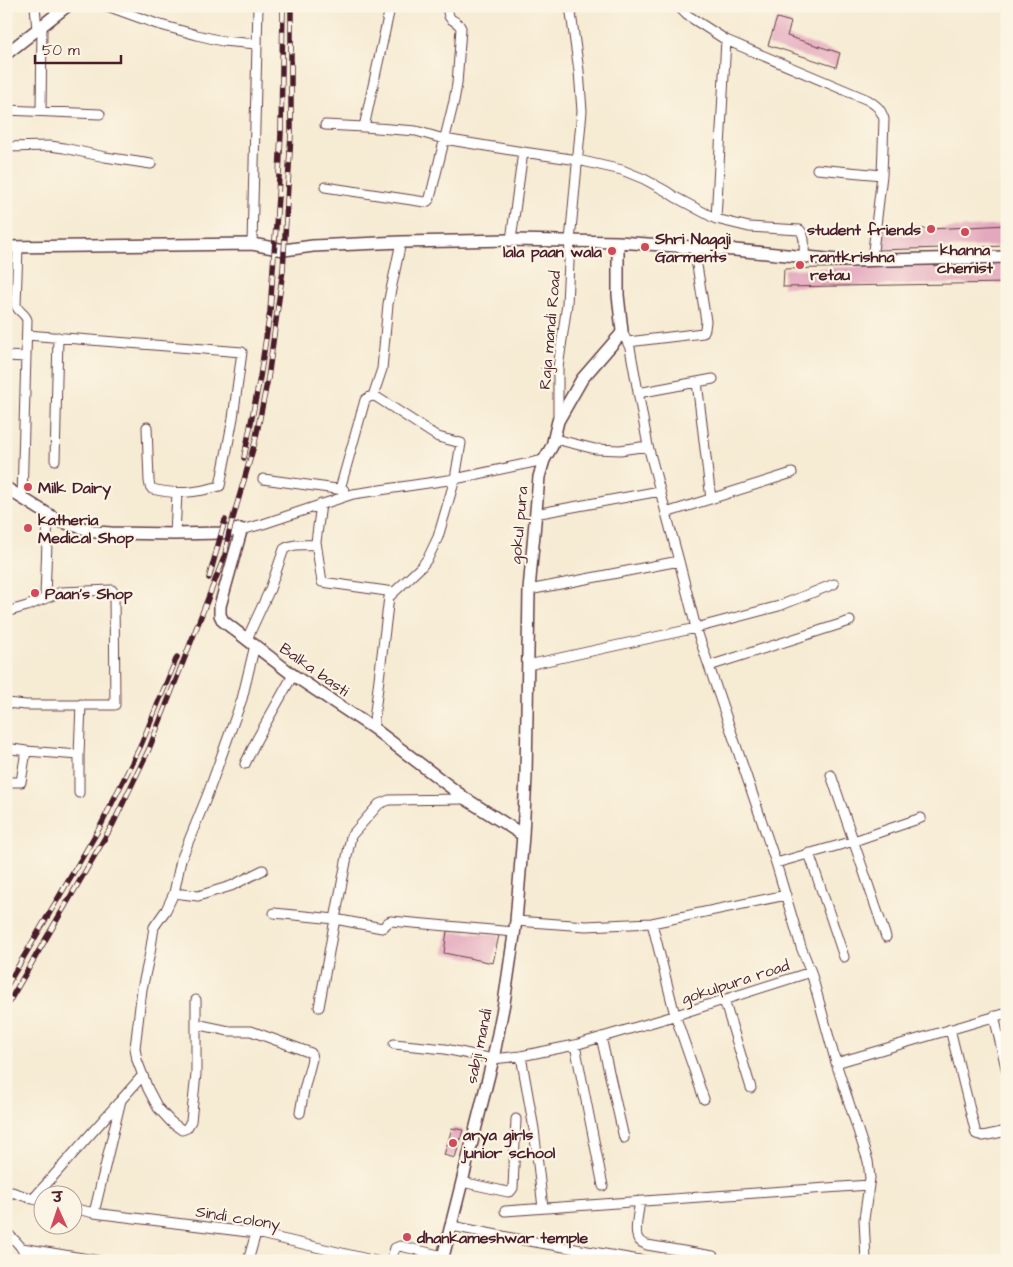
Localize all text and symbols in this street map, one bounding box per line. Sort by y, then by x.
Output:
scale bar [35,32,121,64]
text: 50 m [42,40,80,61]
place label: student friends [807,219,921,241]
marker: student friends [925,223,937,235]
marker: khanna chemist [959,226,971,238]
place label: Shri Nagaji Garments [654,228,731,268]
place label: khanna chemist [937,239,994,279]
place label: lala paan wala [503,241,603,263]
marker: Shri Nagaji Garments [639,241,651,253]
marker: lala paan wala [606,245,618,257]
place label: rantkrishna retau [810,246,895,286]
marker: rantkrishna retau [794,259,806,271]
street label: Raja mandi Road [534,270,566,390]
place label: Milk Dairy [38,477,111,500]
marker: Milk Dairy [22,481,34,493]
street label: gokul pura [505,485,534,565]
place label: katheria Medical Shop [38,509,134,549]
marker: katheria Medical Shop [22,522,34,534]
place label: Paan's Shop [45,583,133,605]
marker: Paan's Shop [29,587,41,599]
street label: Balka basti [275,638,354,702]
street label: gokulpura road [679,954,792,1011]
street label: sabji mandi [460,1006,498,1086]
place label: arya girls junior school [460,1124,556,1164]
marker: arya girls junior school [447,1137,459,1149]
north arrow [32,1184,82,1234]
text: उ [50,1188,64,1208]
street label: Sindi colony [194,1200,282,1237]
place label: dhankameshwar temple [416,1227,589,1249]
marker: dhankameshwar temple [401,1231,413,1243]

